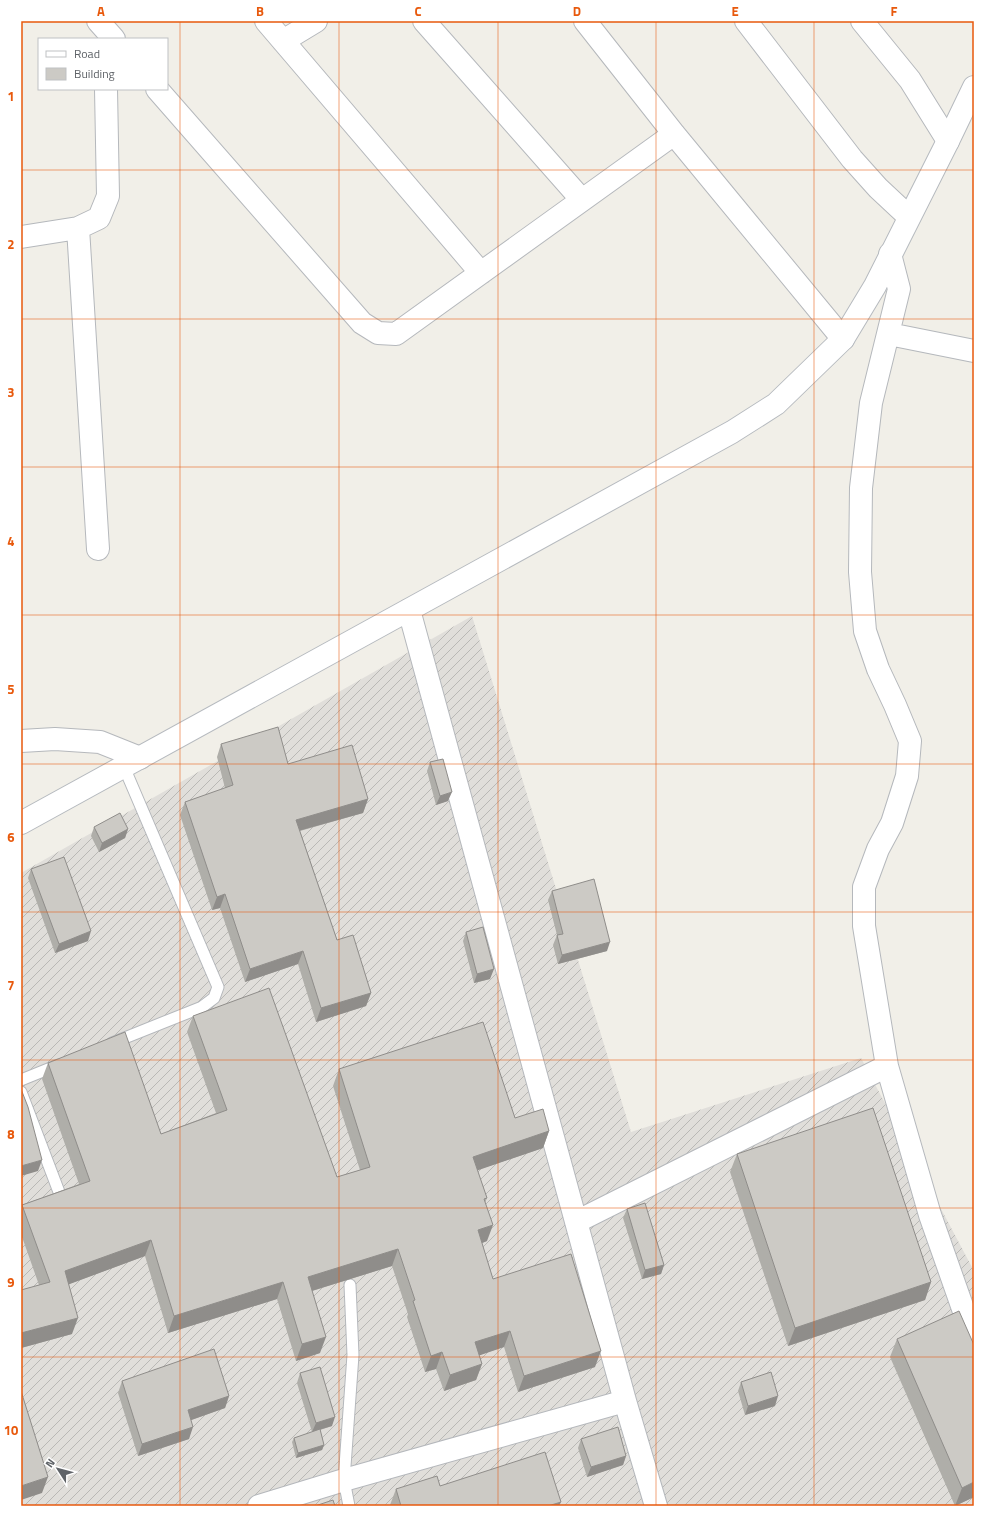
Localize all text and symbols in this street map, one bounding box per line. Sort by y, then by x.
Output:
text: A [97,1,105,21]
text: B [256,1,264,21]
text: C [414,1,422,21]
text: D [573,1,581,21]
text: E [731,1,739,21]
text: F [891,1,898,21]
legend [38,38,168,90]
text: Road [74,44,100,63]
text: Building [74,64,115,83]
text: 1 [7,86,15,106]
text: 2 [7,234,15,254]
text: 3 [7,382,15,402]
text: 4 [7,531,15,551]
text: 5 [7,679,15,699]
text: 6 [7,827,15,847]
text: 7 [7,975,15,995]
text: 8 [7,1124,15,1144]
text: 9 [7,1272,15,1292]
text: 10 [4,1420,18,1440]
north arrow [38,1449,78,1489]
text: N [41,1455,59,1471]

